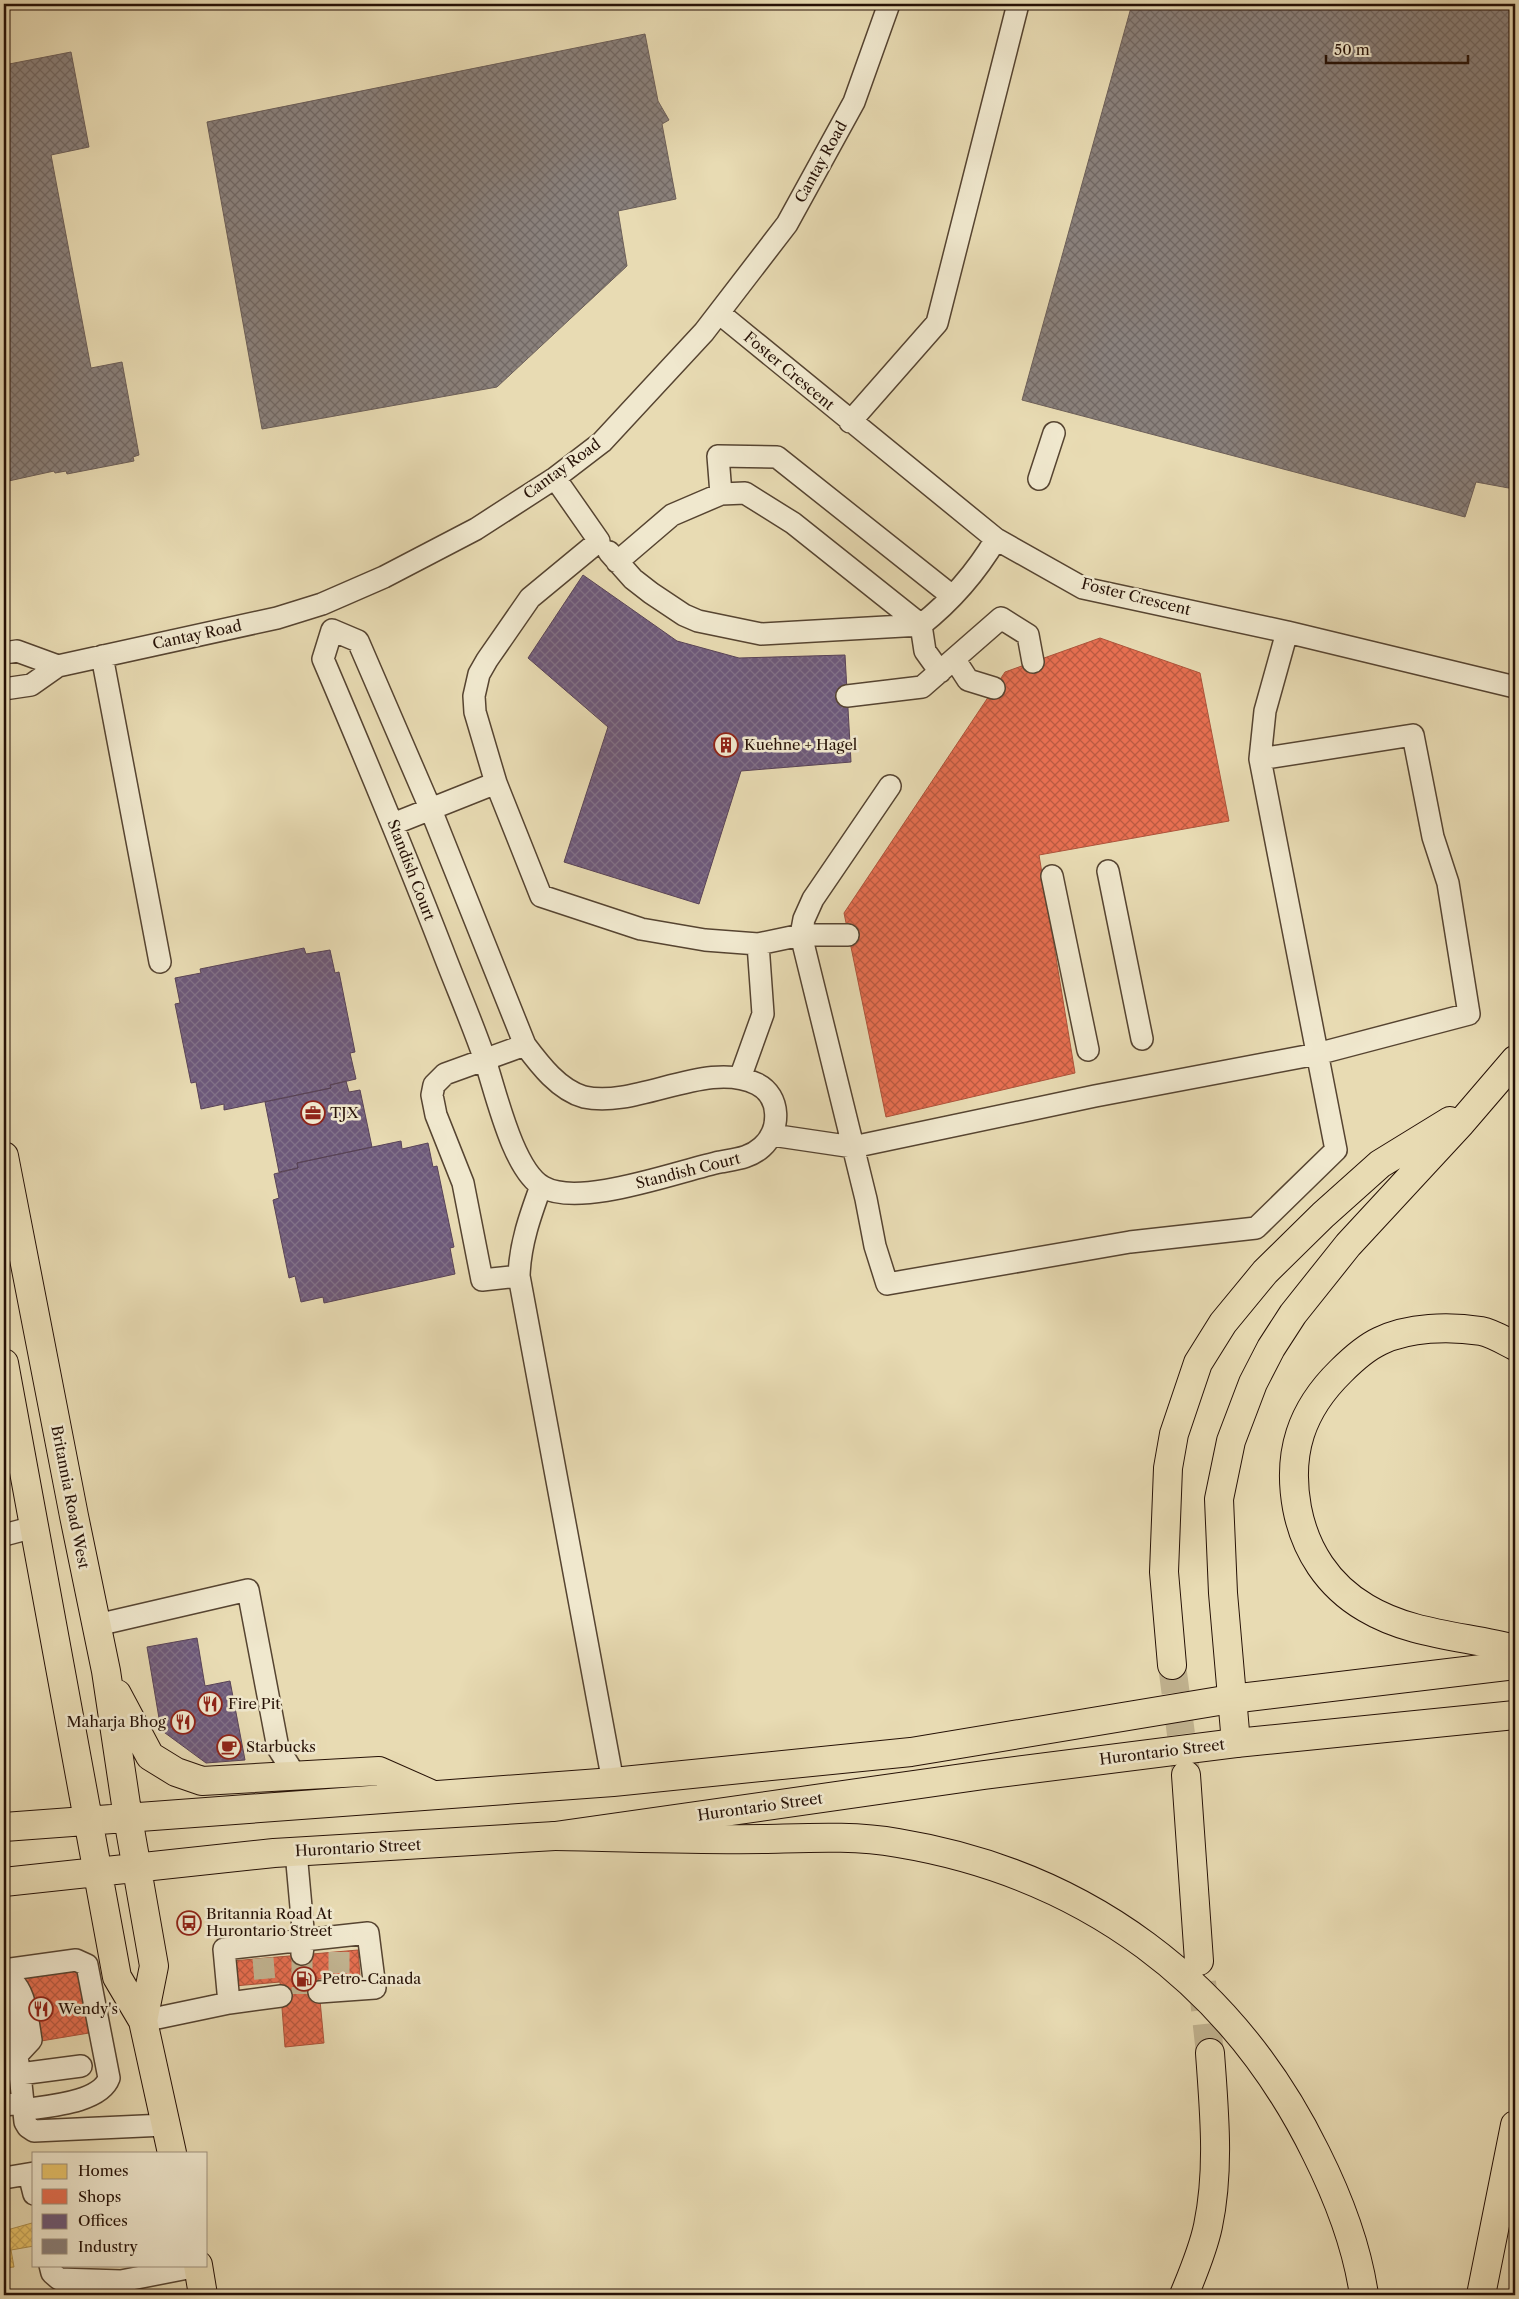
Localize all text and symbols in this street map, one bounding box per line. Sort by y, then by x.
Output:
scale bar [1326,32,1469,64]
text: 50 m [1334,40,1370,59]
street label: Cantay Road [790,117,851,206]
street label: Foster Crescent [740,327,839,414]
street label: Cantay Road [519,434,604,503]
street label: Foster Crescent [1079,574,1193,619]
street label: Cantay Road [151,616,243,653]
building icon: Kuehne + Hagel [713,732,739,758]
place label: Kuehne + Hagel [744,735,858,754]
street label: Standish Court [383,817,440,924]
office icon: TJX [300,1100,326,1126]
place label: TJX [330,1103,359,1122]
street label: Standish Court [634,1148,743,1193]
street label: Britannia Road West [47,1424,94,1571]
restaurant icon: Fire Pit [197,1691,223,1717]
place label: Fire Pit [228,1694,281,1713]
restaurant icon: Maharja Bhog [170,1709,196,1735]
place label: Maharja Bhog [67,1712,166,1731]
cafe icon: Starbucks [216,1734,242,1760]
street label: Hurontario Street [1098,1734,1226,1769]
place label: Starbucks [246,1737,316,1756]
street label: Hurontario Street [696,1788,825,1825]
street label: Hurontario Street [294,1835,422,1860]
place label: Britannia Road At Hurontario Street [206,1904,333,1940]
bus stop icon: Britannia Road At Hurontario Street [176,1910,202,1936]
fuel station icon: Petro-Canada [291,1966,317,1992]
place label: Petro-Canada [322,1969,421,1988]
restaurant icon: Wendy's [28,1996,54,2022]
place label: Wendy's [57,1999,118,2018]
legend [32,2152,208,2266]
text: Homes [78,2161,129,2180]
text: Shops [78,2187,121,2206]
text: Offices [78,2211,128,2230]
text: Industry [78,2237,138,2256]

